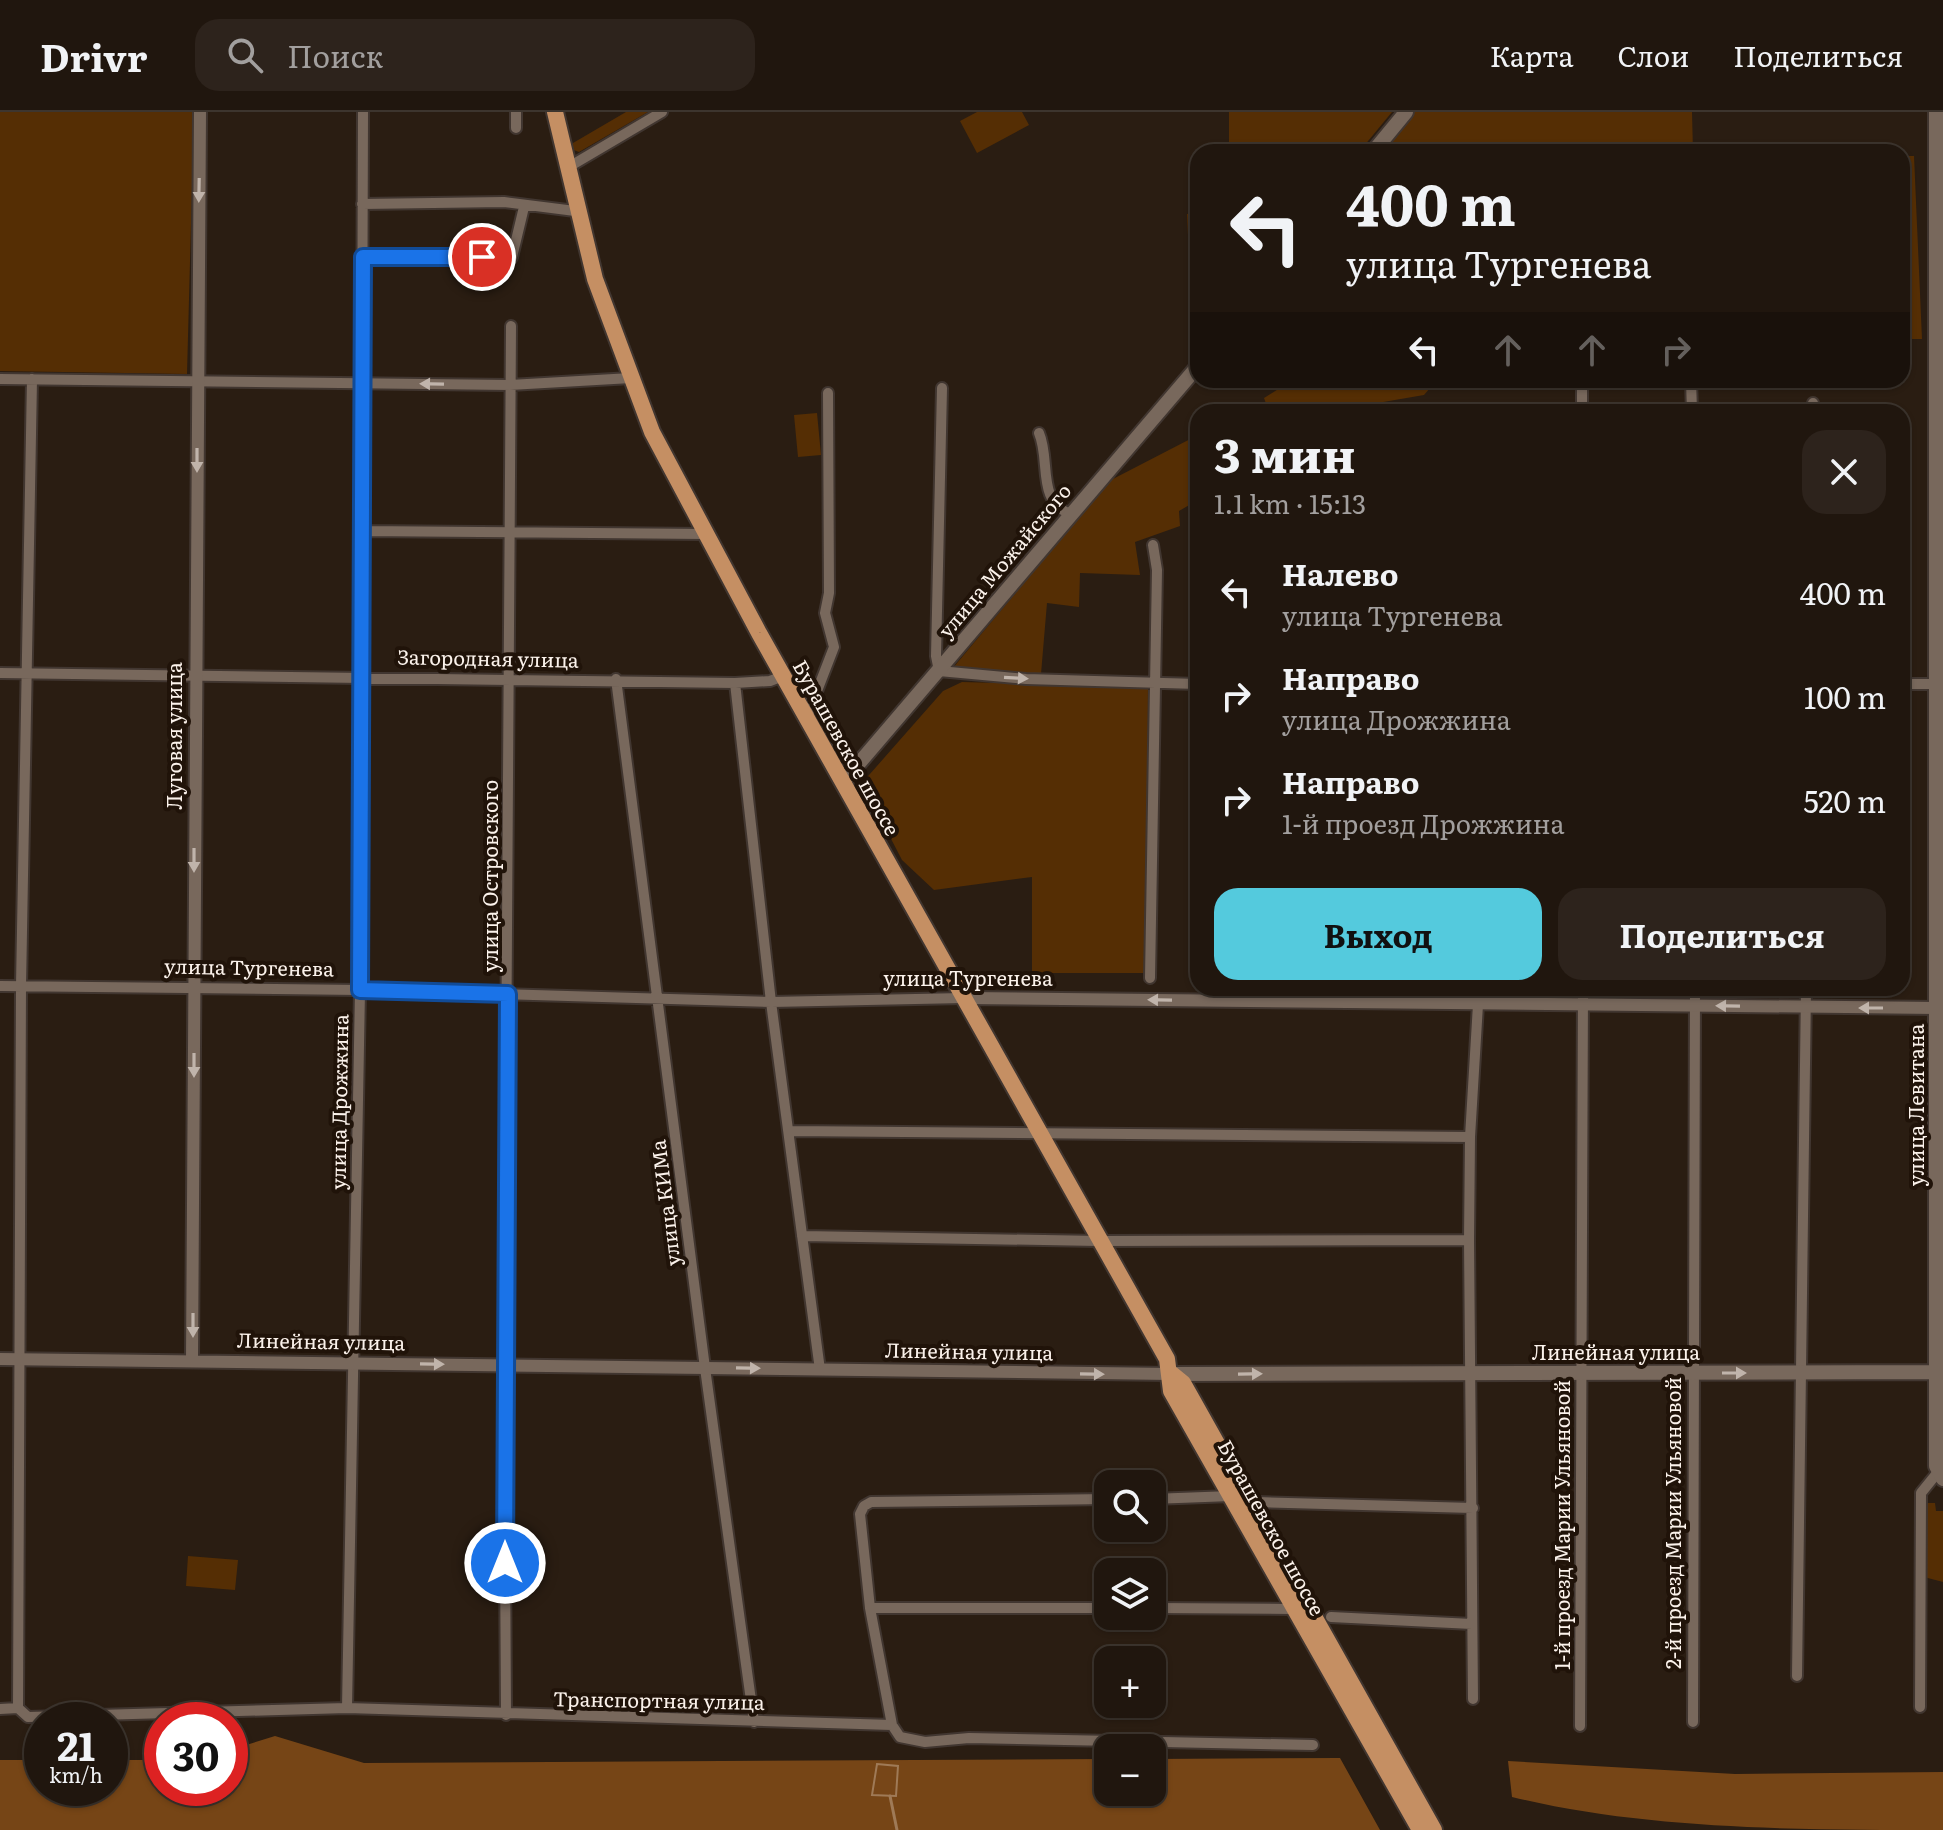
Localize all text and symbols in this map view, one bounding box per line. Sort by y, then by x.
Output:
search box [195,19,755,91]
text: Drivr [40,27,147,84]
icon: search [223,33,267,77]
text: Поиск [287,33,383,77]
text: Карта [1490,34,1574,76]
text: Слои [1618,34,1689,76]
text: Поделиться [1733,34,1903,76]
text: 400 m [1346,160,1516,243]
icon: left [1214,176,1318,280]
one-way arrow [192,178,205,203]
pin [448,223,516,291]
icon: arrive [460,235,504,279]
text: улица Тургенева [1346,236,1651,289]
icon: left [1402,328,1446,372]
icon: ahead [1486,328,1530,372]
icon: ahead [1570,328,1614,372]
icon: right [1654,328,1698,372]
one-way arrow [419,378,444,390]
text: 3 мин [1214,417,1356,488]
button: close [1802,430,1886,514]
one-way arrow [191,448,203,473]
street label: улица Можайского [930,476,1077,643]
text: 1.1 km · 15:13 [1214,483,1366,522]
text: Налево [1282,551,1398,595]
icon: left [1214,570,1258,614]
text: 400 m [1800,570,1886,614]
text: улица Тургенева [1282,595,1503,634]
street label: Загородная улица [397,640,579,674]
street label: Бурашевское шоссе [787,654,909,840]
text: Направо [1282,655,1420,699]
street label: Луговая улица [158,662,188,810]
one-way arrow [1004,672,1029,685]
icon: right [1214,674,1258,718]
text: 100 m [1804,674,1886,718]
text: улица Дрожжина [1282,699,1511,738]
text: Направо [1282,759,1420,803]
icon: right [1214,778,1258,822]
text: 520 m [1803,778,1886,822]
street label: улица Островского [474,780,504,972]
text: 1-й проезд Дрожжина [1282,803,1564,842]
one-way arrow [188,848,200,873]
button: Выход [1214,888,1542,980]
button: Поделиться [1558,888,1886,980]
street label: улица Тургенева [164,950,334,982]
street label: улица Тургенева [883,962,1053,992]
one-way arrow [1147,994,1172,1006]
one-way arrow [1715,1000,1740,1012]
one-way arrow [1858,1001,1883,1014]
street label: улица Дрожжина [321,1014,355,1190]
street label: улица Левитана [1900,1023,1930,1186]
one-way arrow [187,1053,200,1078]
street label: улица КИМа [641,1138,687,1268]
one-way arrow [186,1313,199,1338]
street label: Линейная улица [237,1324,406,1356]
street label: Линейная улица [885,1334,1054,1366]
street label: Линейная улица [1532,1336,1700,1366]
one-way arrow [420,1357,445,1370]
one-way arrow [736,1362,761,1375]
one-way arrow [1722,1367,1747,1379]
one-way arrow [1080,1368,1105,1380]
one-way arrow [1238,1368,1263,1380]
street label: 2-й проезд Марии Ульяновой [1657,1377,1687,1669]
street label: 1-й проезд Марии Ульяновой [1546,1380,1576,1670]
street label: Бурашевское шоссе [1212,1434,1334,1620]
map controls [1094,1470,1166,1806]
button: search [1094,1470,1166,1542]
position arrow [463,1521,547,1605]
button: layers [1094,1558,1166,1630]
button: + [1094,1646,1166,1718]
street label: Транспортная улица [553,1682,765,1716]
speed limit sign: 30 [144,1702,248,1806]
text: 21 [57,1714,95,1773]
button: − [1094,1734,1166,1806]
text: km/h [49,1759,103,1789]

